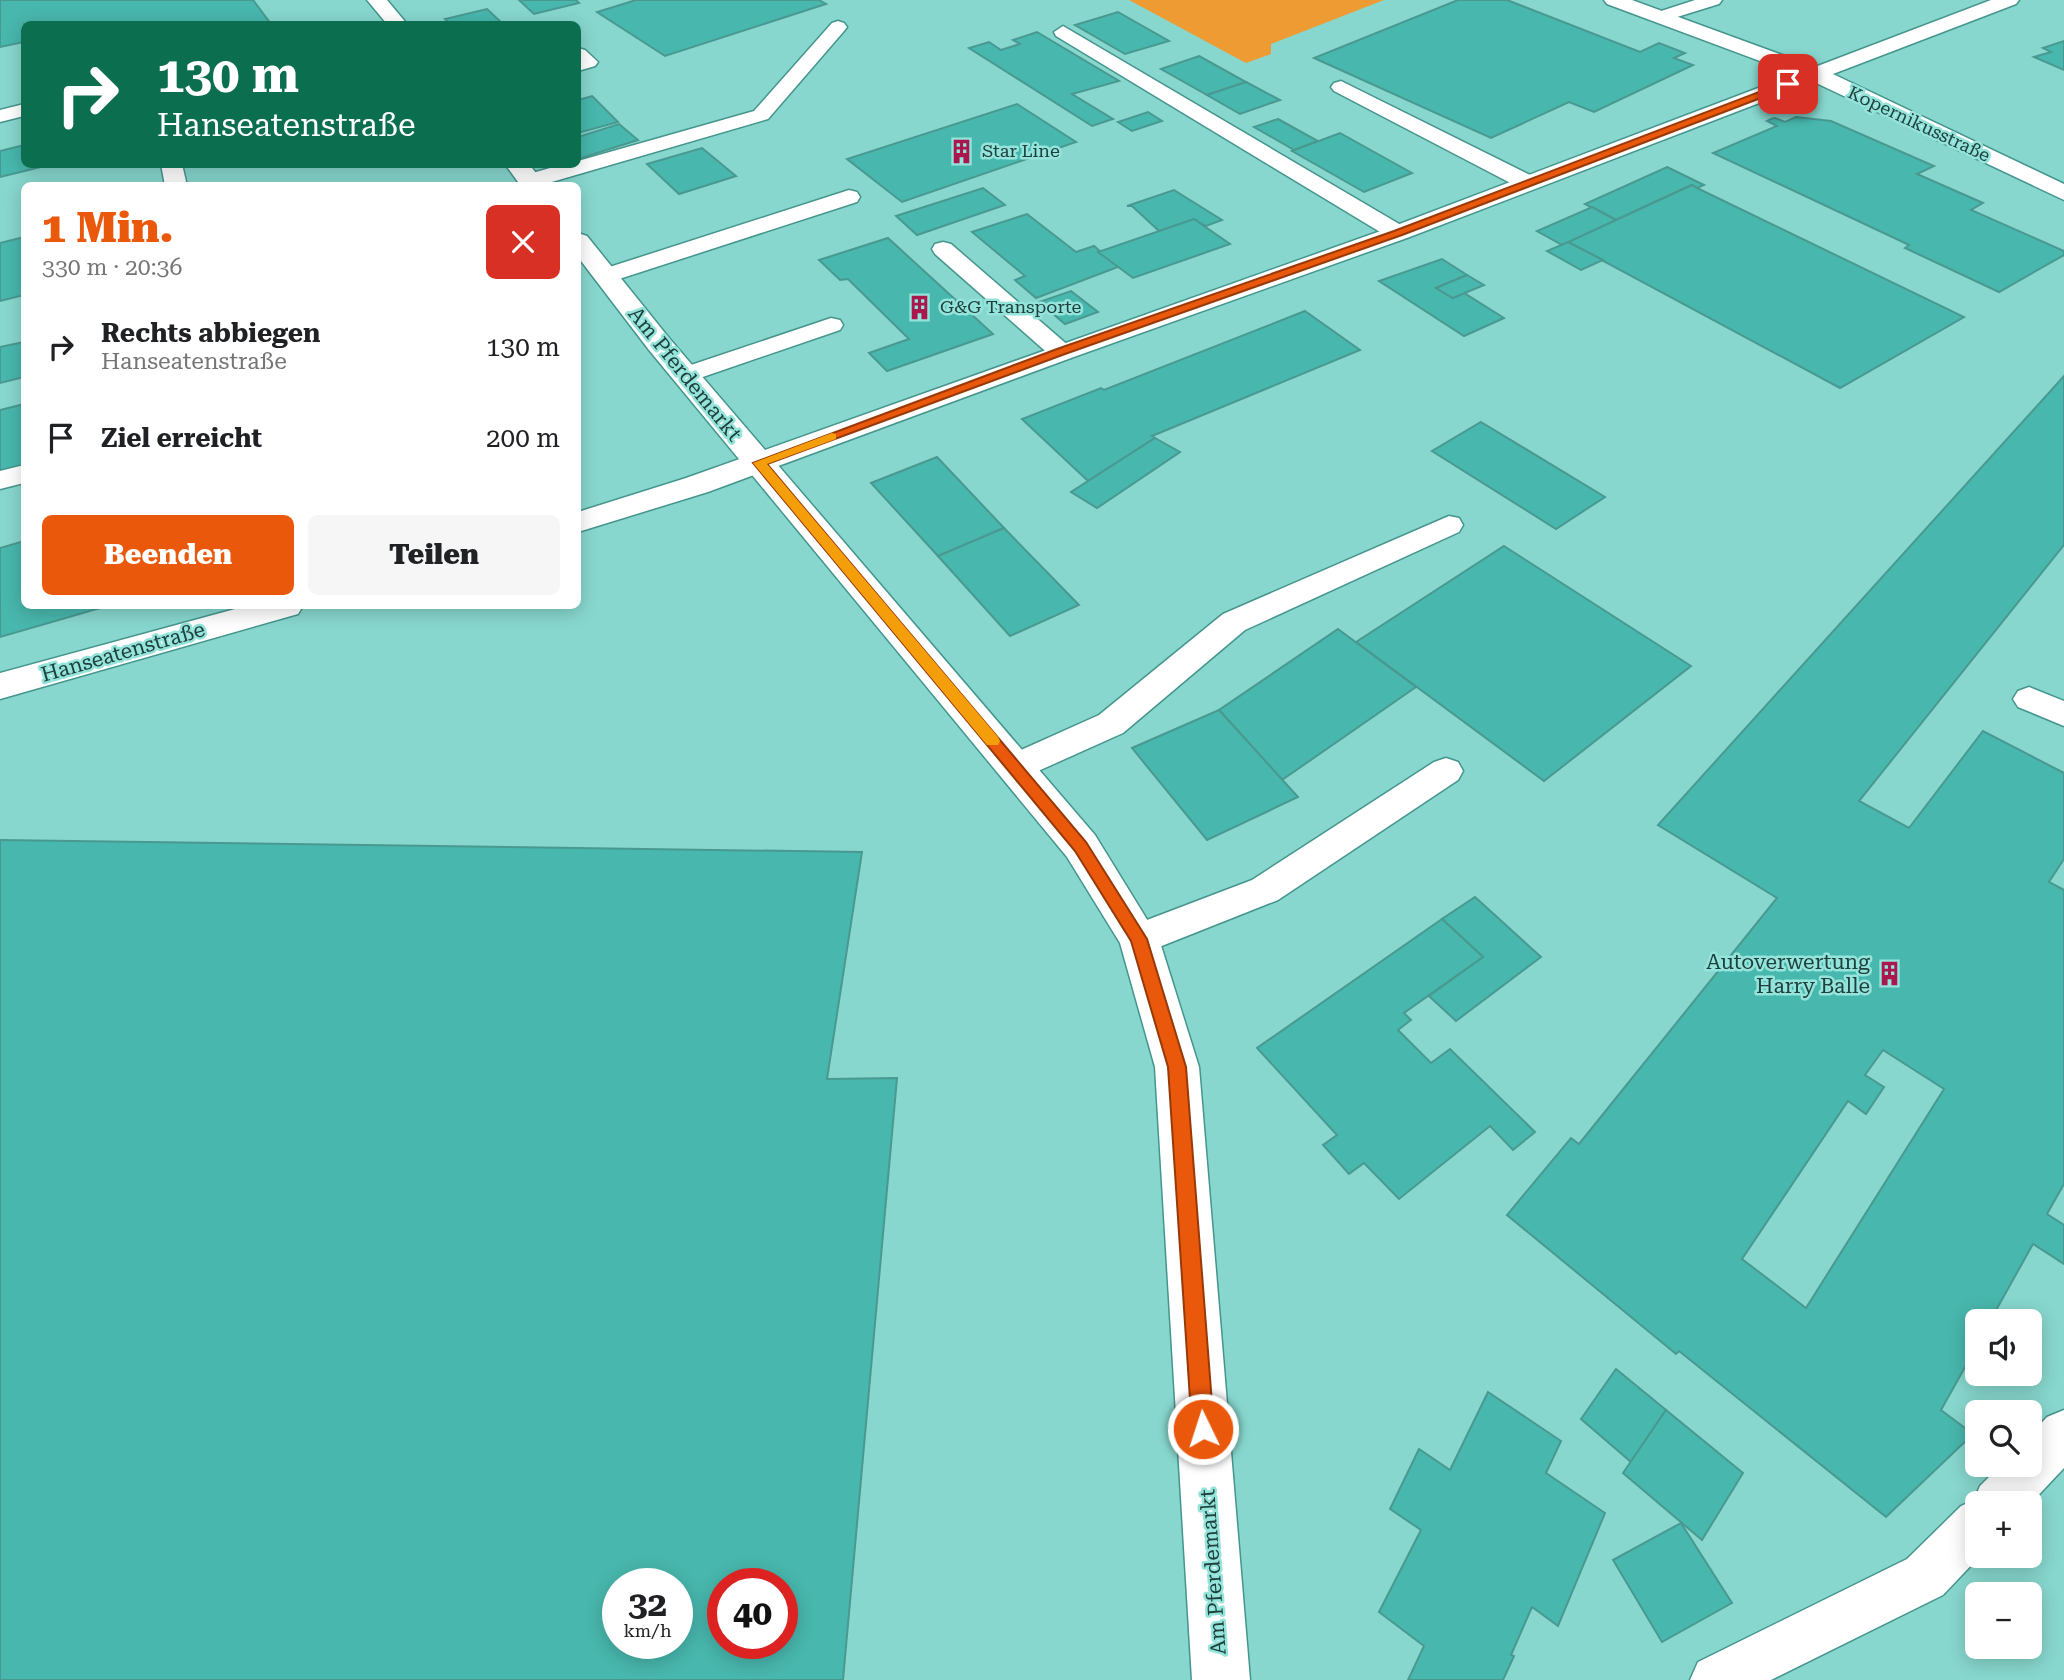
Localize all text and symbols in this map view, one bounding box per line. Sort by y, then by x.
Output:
text: 130 m [157,47,299,104]
icon: right [42,49,133,140]
pin [1758,54,1818,114]
icon: arrive [1769,65,1807,103]
street label: Kopernikusstraße [1845,81,1994,166]
text: Hanseatenstraße [157,106,415,144]
building icon: Star Line [948,137,976,165]
place label: Star Line [982,140,1060,161]
text: 1 Min. [42,203,174,252]
button: close [486,205,560,279]
text: 330 m · 20:36 [42,254,182,281]
building icon: G&G Transporte [906,293,934,321]
place label: G&G Transporte [940,296,1082,317]
street label: Am Pferdemarkt [623,302,747,446]
text: Rechts abbiegen [101,318,320,348]
icon: right [42,328,80,366]
text: 130 m [486,332,560,362]
text: Hanseatenstraße [101,348,287,375]
icon: arrive [42,419,80,457]
text: Ziel erreicht [101,423,262,453]
text: 200 m [486,423,560,453]
button: Beenden [42,515,294,595]
button: Teilen [308,515,560,595]
street label: Hanseatenstraße [38,617,208,687]
place label: Autoverwertung Harry Balle [1706,950,1870,998]
building icon: Autoverwertung Harry Balle [1876,960,1904,988]
map controls [1965,1309,2042,1659]
button: sound [1965,1309,2042,1386]
position arrow [1166,1392,1240,1466]
button: search [1965,1400,2042,1477]
street label: Am Pferdemarkt [1195,1488,1231,1656]
button: + [1965,1491,2042,1568]
speed limit sign: 40 [707,1568,798,1659]
button: − [1965,1582,2042,1659]
text: 32 [628,1584,667,1625]
text: km/h [623,1620,672,1641]

